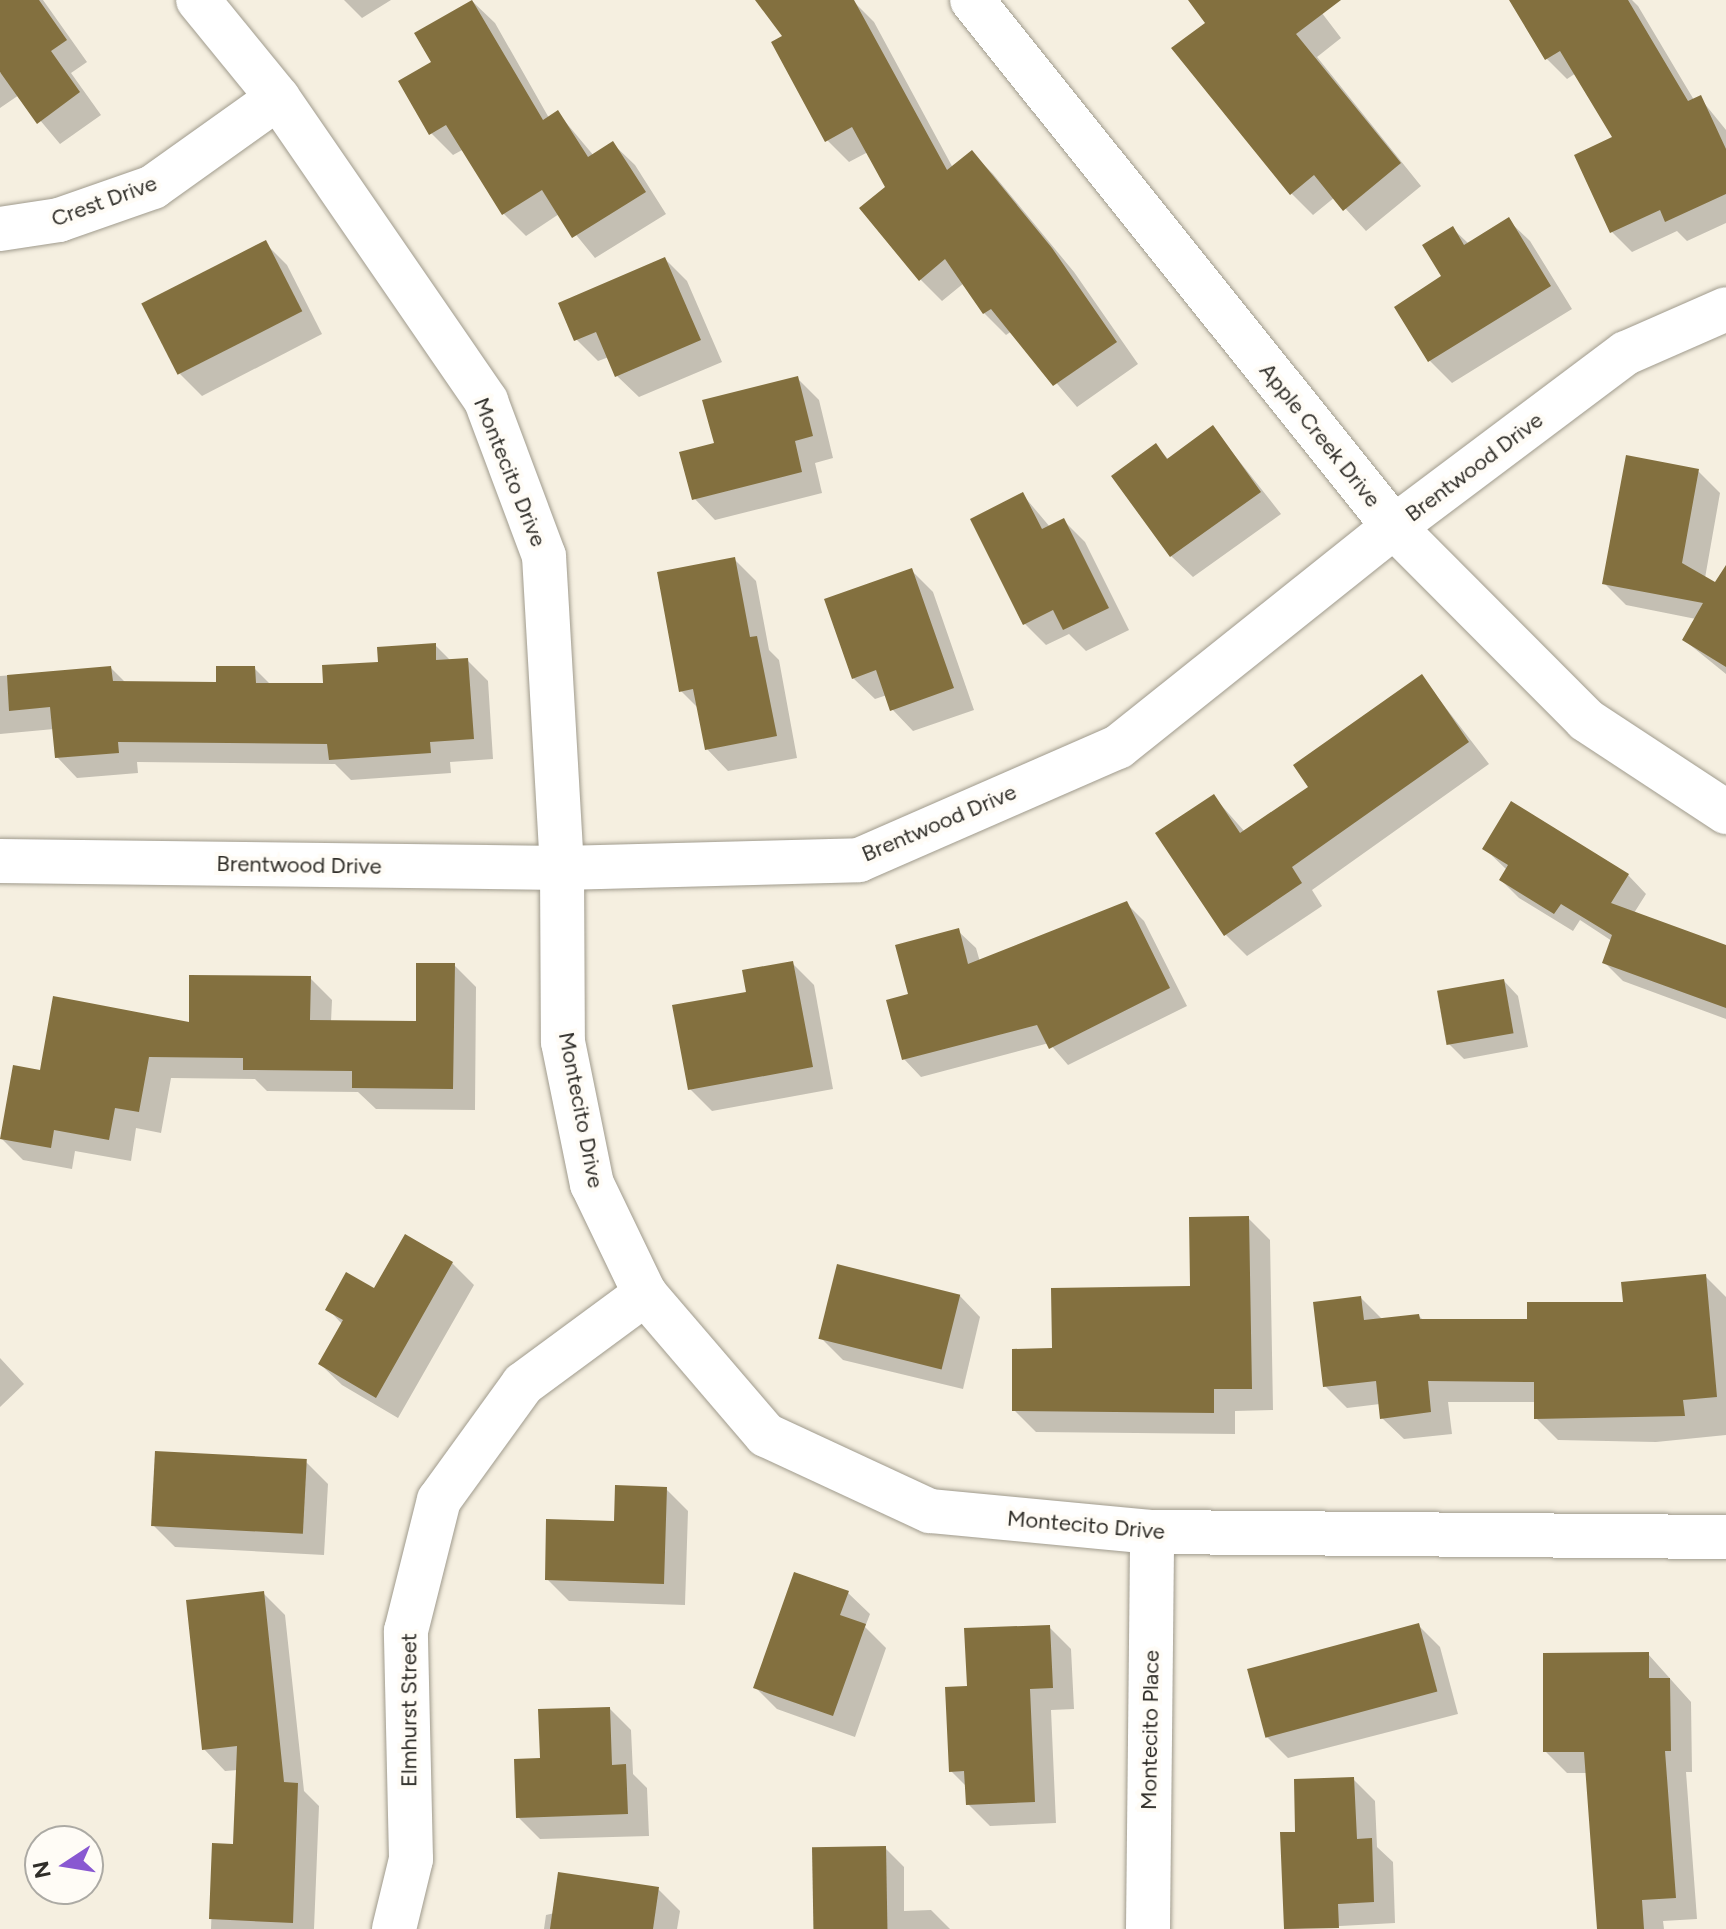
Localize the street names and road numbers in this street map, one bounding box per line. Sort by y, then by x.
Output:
street label: Crest Drive [48,170,160,232]
street label: Apple Creek Drive [1254,358,1386,512]
street label: Montecito Drive [468,394,552,550]
street label: Brentwood Drive [1400,407,1548,527]
street label: Brentwood Drive [858,779,1020,867]
street label: Brentwood Drive [216,850,382,880]
street label: Montecito Drive [553,1030,609,1190]
street label: Montecito Drive [1006,1505,1166,1545]
street label: Elmhurst Street [396,1633,422,1787]
street label: Montecito Place [1135,1650,1165,1810]

